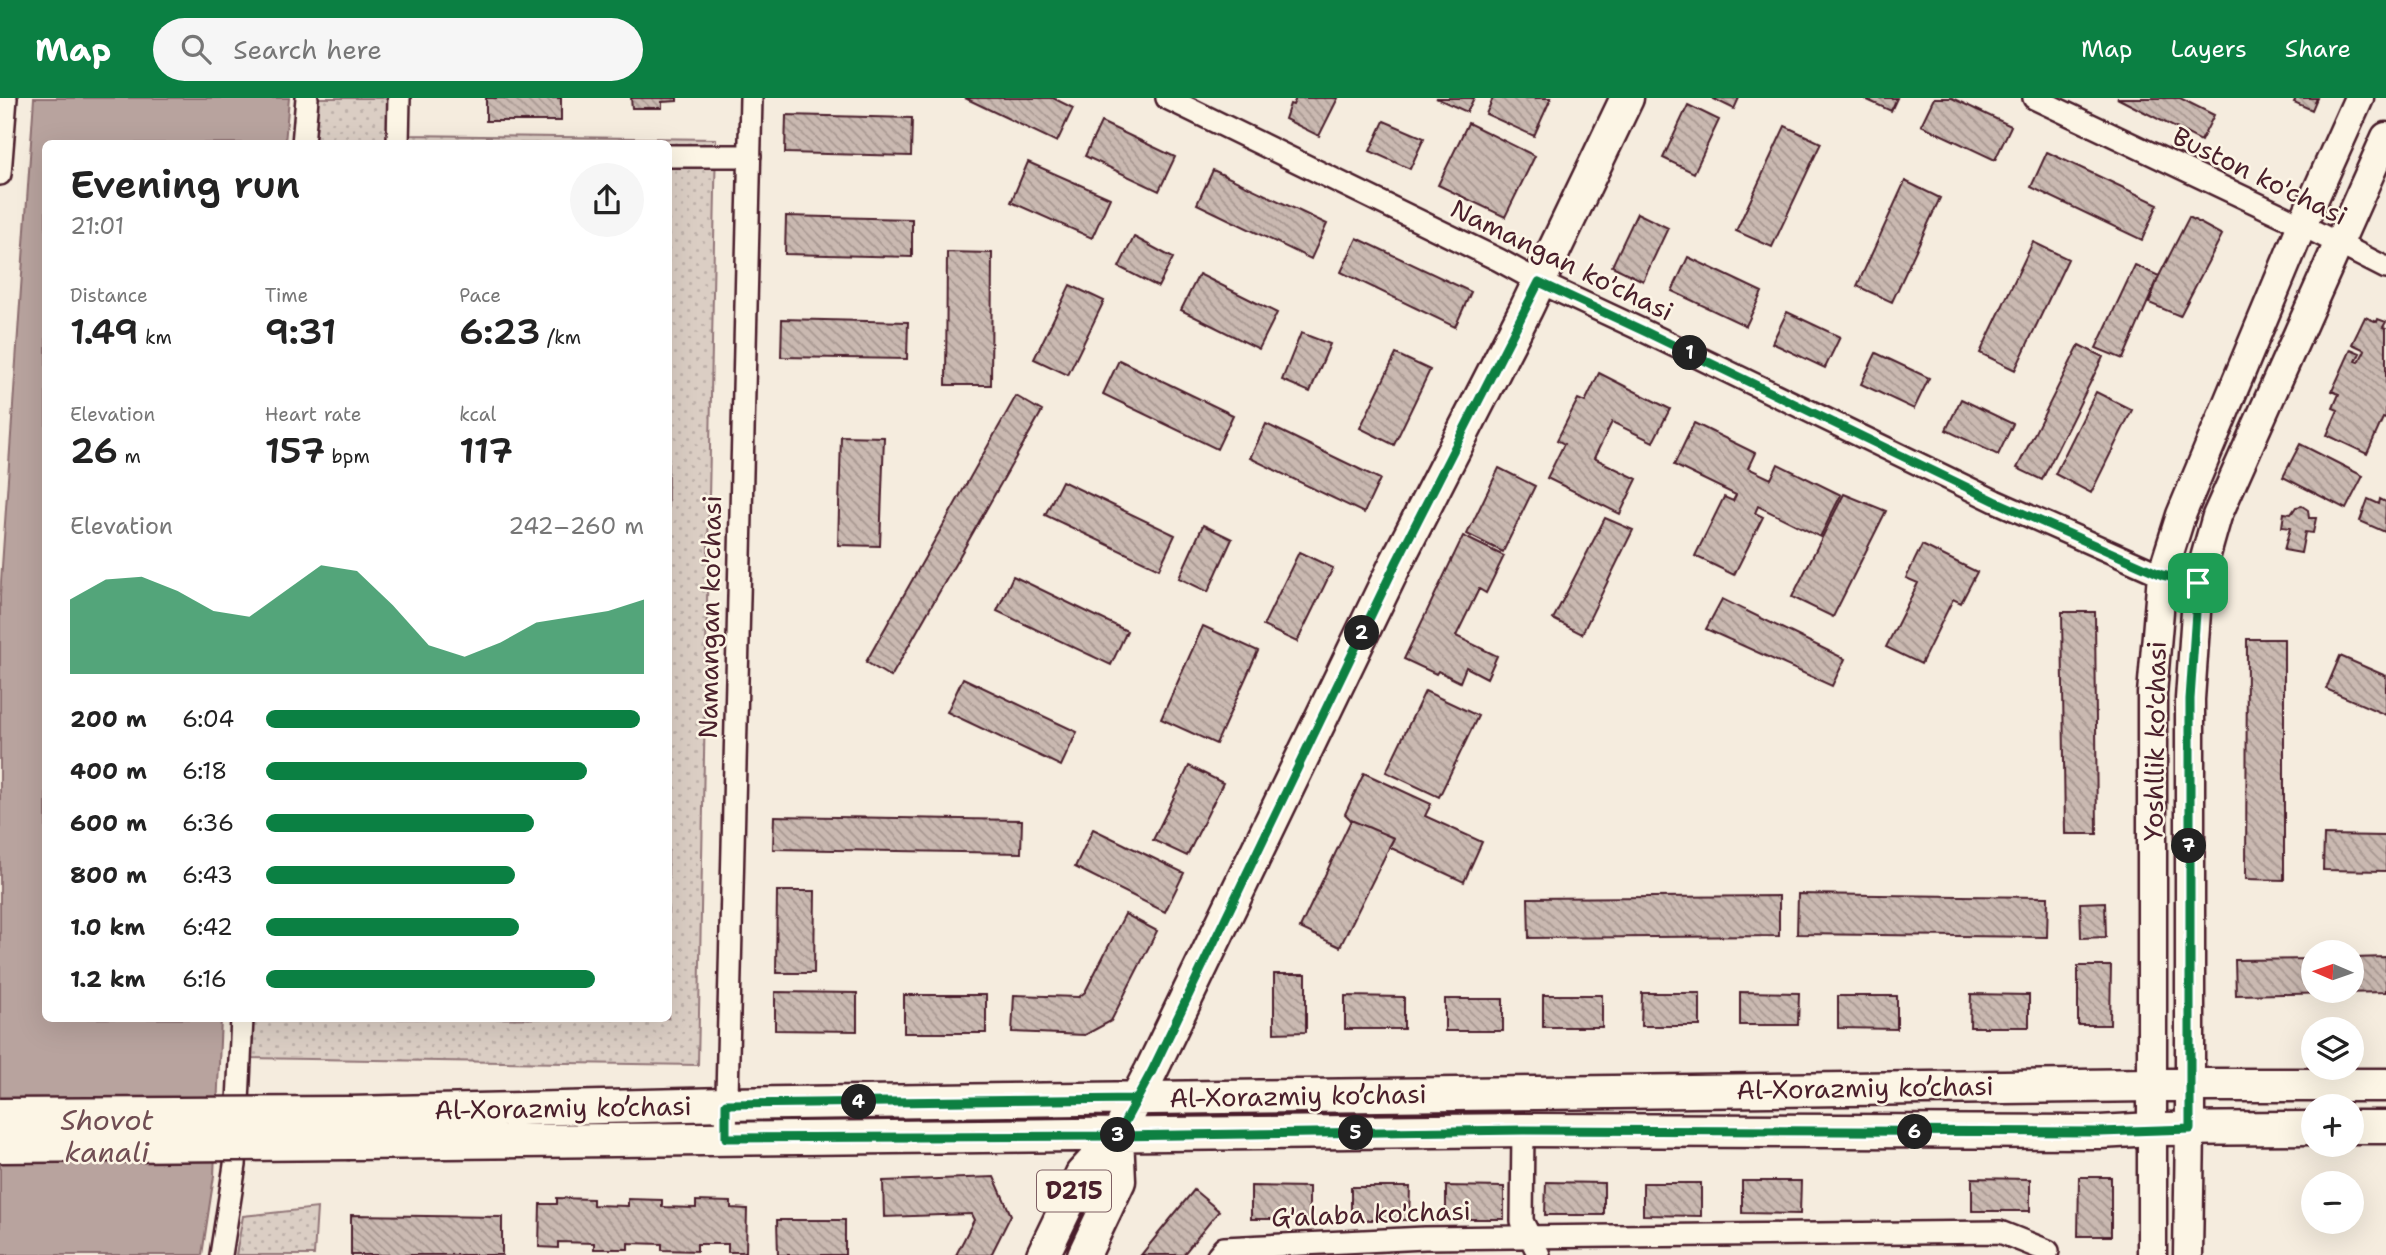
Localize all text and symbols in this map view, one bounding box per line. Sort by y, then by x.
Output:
search box [153,18,643,81]
text: Map [35,27,111,72]
icon: search [177,30,215,68]
text: Search here [233,32,382,67]
text: Map [2081,33,2132,65]
text: Layers [2170,33,2247,65]
text: Share [2285,33,2351,65]
street label: Buston ko'chasi [2167,118,2353,233]
text: Evening run [70,159,300,210]
button: share [570,163,644,237]
street label: Namangan ko'chasi [1445,190,1679,329]
text: 21:01 [70,211,124,241]
text: Distance [70,283,148,308]
text: Time [265,283,308,308]
text: Pace [459,283,501,308]
text: 1.49 [70,308,139,355]
text: 9:31 [265,308,336,355]
text: 6:23 [459,308,541,355]
text: km [139,325,172,350]
text: /km [541,325,581,350]
pin: 1 [1672,336,1708,370]
text: 1 [1685,340,1694,365]
text: Elevation [70,402,155,427]
text: Heart rate [265,402,361,427]
text: kcal [459,402,496,427]
text: 26 [70,427,118,474]
text: 157 [265,427,325,474]
text: 117 [459,427,513,474]
text: m [118,444,141,469]
text: bpm [325,444,370,469]
street label: Namangan ko'chasi [690,495,729,739]
text: Elevation [70,511,173,541]
text: 242–260 m [508,511,644,541]
pin [2168,553,2228,613]
icon: arrive [2179,564,2217,602]
pin: 2 [1344,616,1380,650]
text: 2 [1355,620,1368,645]
street label: Yoshllik ko'chasi [2135,641,2174,841]
text: 200 m [70,704,147,734]
text: 6:04 [182,704,234,734]
text: 400 m [70,756,147,786]
text: 6:18 [182,756,227,786]
text: 600 m [70,808,147,838]
text: 6:36 [182,808,234,838]
pin: 7 [2172,828,2206,864]
text: 7 [2182,833,2195,858]
text: 800 m [70,860,147,890]
text: 6:43 [182,860,233,890]
text: 1.0 km [70,912,145,942]
text: 6:42 [182,912,233,942]
north arrow [2301,940,2364,1003]
map controls [2301,940,2364,1234]
text: 1.2 km [70,964,146,994]
text: 6:16 [182,964,227,994]
button: layers [2301,1017,2364,1080]
street label: Al-Xorazmiy ko’chasi [1736,1068,1994,1107]
street label: Al-Xorazmiy ko’chasi [1169,1076,1427,1115]
pin: 4 [842,1084,876,1119]
street label: Al-Xorazmiy ko’chasi [434,1088,692,1127]
text: 4 [852,1089,865,1114]
button: + [2301,1094,2364,1157]
water label: Shovot kanali [60,1101,154,1171]
pin: 6 [1898,1114,1932,1150]
pin: 5 [1338,1116,1374,1150]
pin: 3 [1100,1118,1136,1152]
text: 6 [1908,1119,1921,1144]
text: 5 [1350,1120,1361,1145]
text: 3 [1111,1122,1124,1147]
road number: D215 [1037,1170,1111,1212]
button: − [2301,1171,2364,1234]
street label: G'alaba ko'chasi [1271,1193,1471,1234]

